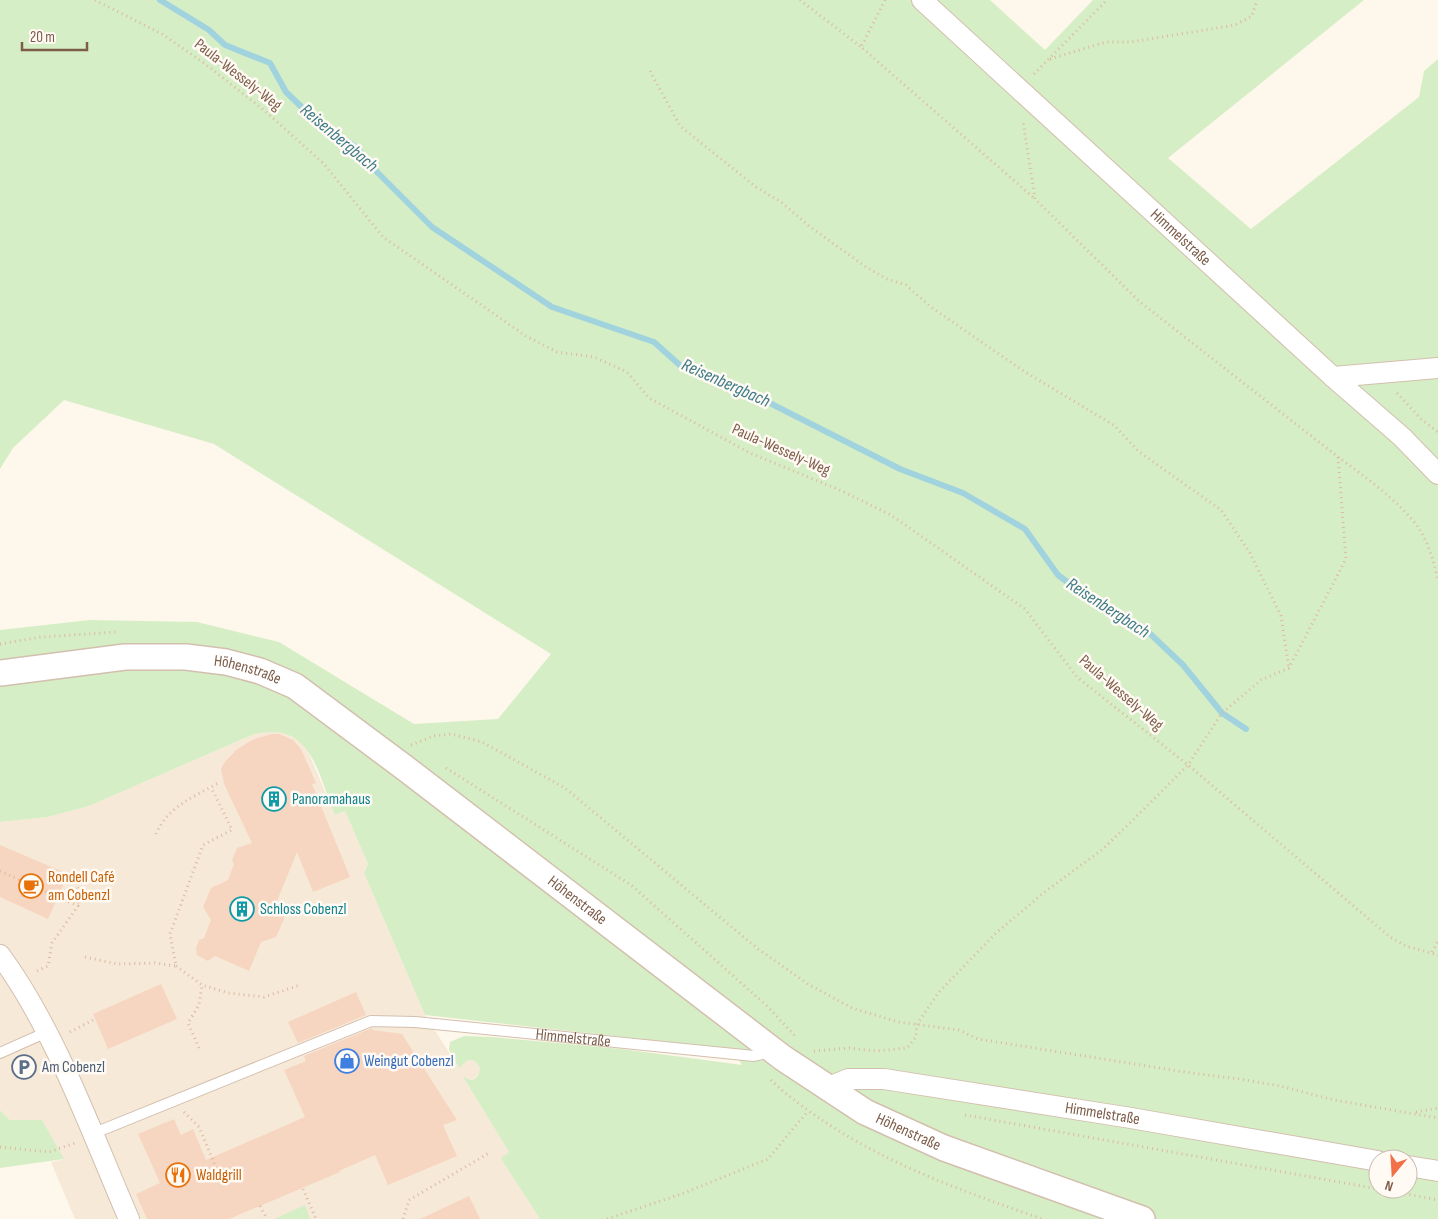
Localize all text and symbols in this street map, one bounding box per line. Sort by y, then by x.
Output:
scale bar [22,20,88,52]
text: 20 m [30,28,55,47]
street label: Paula-Wessely-Weg [190,35,286,115]
water label: Reisenbergbach [296,100,382,177]
street label: Himmelstraße [1146,205,1215,270]
water label: Reisenbergbach [678,354,774,412]
street label: Paula-Wessely-Weg [729,420,833,480]
water label: Reisenbergbach [1063,573,1154,643]
street label: Höhenstraße [213,651,284,688]
street label: Paula-Wessely-Weg [1075,651,1167,735]
building icon: Panoramahaus [261,786,287,812]
place label: Panoramahaus [292,790,371,809]
place label: Rondell Café am Cobenzl [48,868,115,905]
street label: Höhenstraße [544,872,611,929]
cafe icon: Rondell Café am Cobenzl [18,873,44,899]
building icon: Schloss Cobenzl [229,896,255,922]
place label: Schloss Cobenzl [260,900,346,919]
street label: Himmelstraße [535,1025,612,1051]
shop icon: Weingut Cobenzl [334,1048,360,1074]
place label: Weingut Cobenzl [364,1052,454,1071]
parking icon: Am Cobenzl [11,1054,37,1080]
place label: Am Cobenzl [41,1058,105,1077]
street label: Himmelstraße [1064,1098,1141,1129]
street label: Höhenstraße [873,1109,944,1155]
north arrow [1368,1149,1418,1199]
restaurant icon: Waldgrill [165,1162,191,1188]
place label: Waldgrill [196,1166,242,1185]
text: N [1383,1177,1395,1195]

